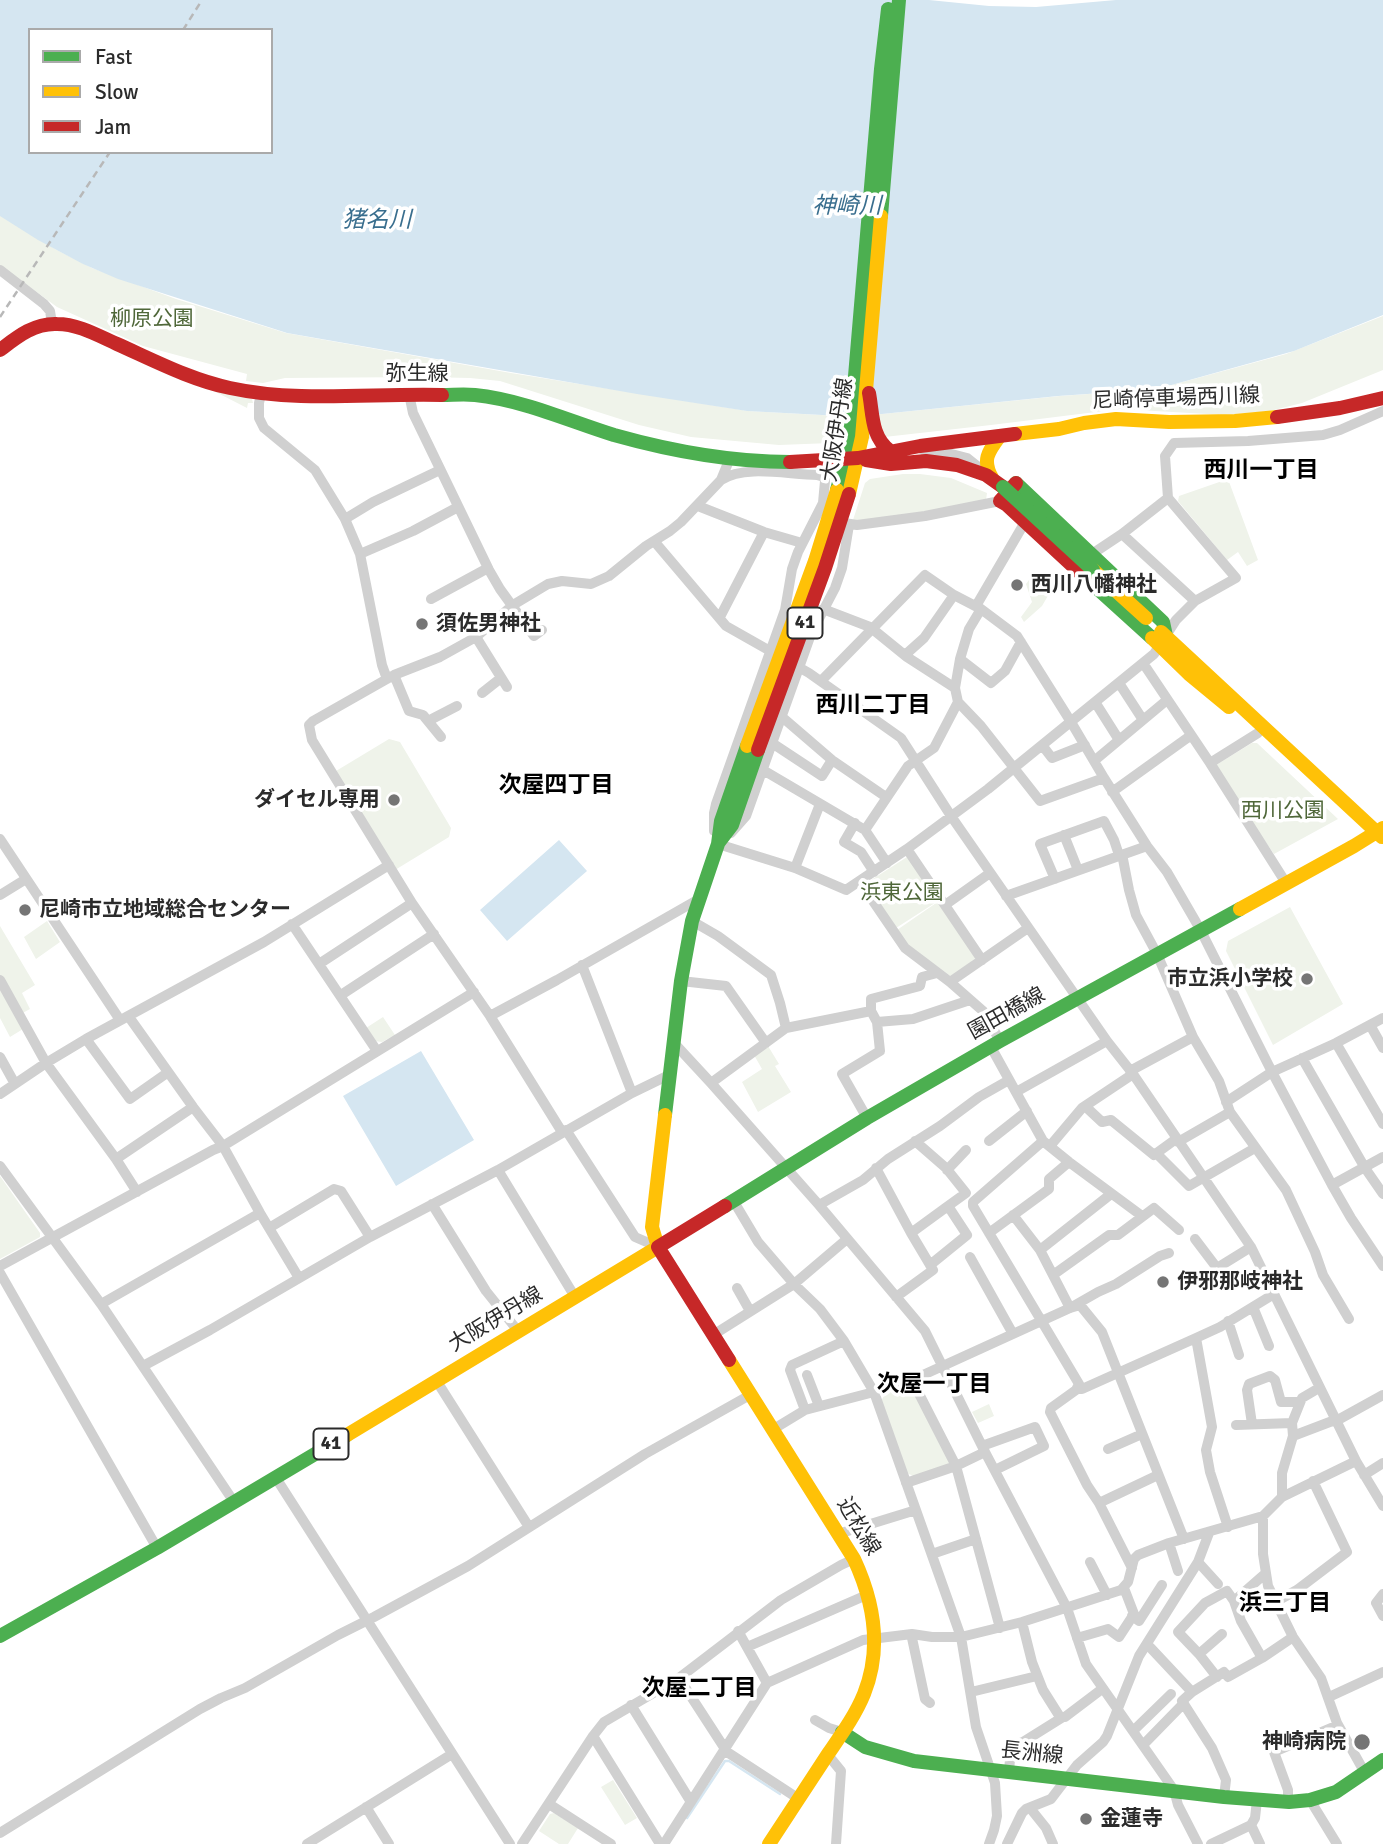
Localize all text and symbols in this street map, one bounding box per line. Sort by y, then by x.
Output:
legend [28,28,273,154]
text: Fast [95,44,132,70]
text: Slow [95,79,139,105]
text: Jam [95,114,131,140]
water label: 神崎川 [813,193,881,221]
water label: 猪名川 [343,207,411,235]
park label: 柳原公園 [110,306,194,332]
street label: 弥生線 [386,361,448,387]
street label: 大阪伊丹線 [817,376,859,484]
street label: 尼崎停車場西川線 [1092,383,1260,415]
district label: 西川一丁目 [1204,457,1318,485]
place label: 西川八幡神社 [1031,572,1157,598]
marker: 西川八幡神社 [1009,577,1025,593]
road number: 41 [788,608,822,638]
place label: 須佐男神社 [436,611,541,637]
marker: 須佐男神社 [414,616,430,632]
district label: 西川二丁目 [816,692,930,720]
district label: 次屋四丁目 [499,772,613,800]
place label: ダイセル専用 [254,787,380,813]
marker: ダイセル専用 [386,792,402,808]
park label: 西川公園 [1241,798,1325,824]
park label: 浜東公園 [860,880,944,906]
place label: 尼崎市立地域総合センター [39,897,291,923]
marker: 尼崎市立地域総合センター [17,902,33,918]
place label: 市立浜小学校 [1167,966,1293,992]
marker: 市立浜小学校 [1299,971,1315,987]
street label: 園田橋線 [964,983,1050,1045]
place label: 伊邪那岐神社 [1177,1269,1303,1295]
marker: 伊邪那岐神社 [1155,1274,1171,1290]
street label: 大阪伊丹線 [445,1282,547,1358]
district label: 次屋一丁目 [877,1371,991,1399]
road number: 41 [314,1428,348,1460]
street label: 近松線 [831,1494,885,1560]
district label: 浜三丁目 [1239,1590,1331,1618]
district label: 次屋二丁目 [642,1675,756,1703]
place label: 神崎病院 [1262,1729,1346,1755]
marker: 神崎病院 [1352,1732,1372,1752]
street label: 長洲線 [999,1738,1065,1770]
place label: 金蓮寺 [1100,1806,1163,1832]
marker: 金蓮寺 [1078,1811,1094,1827]

